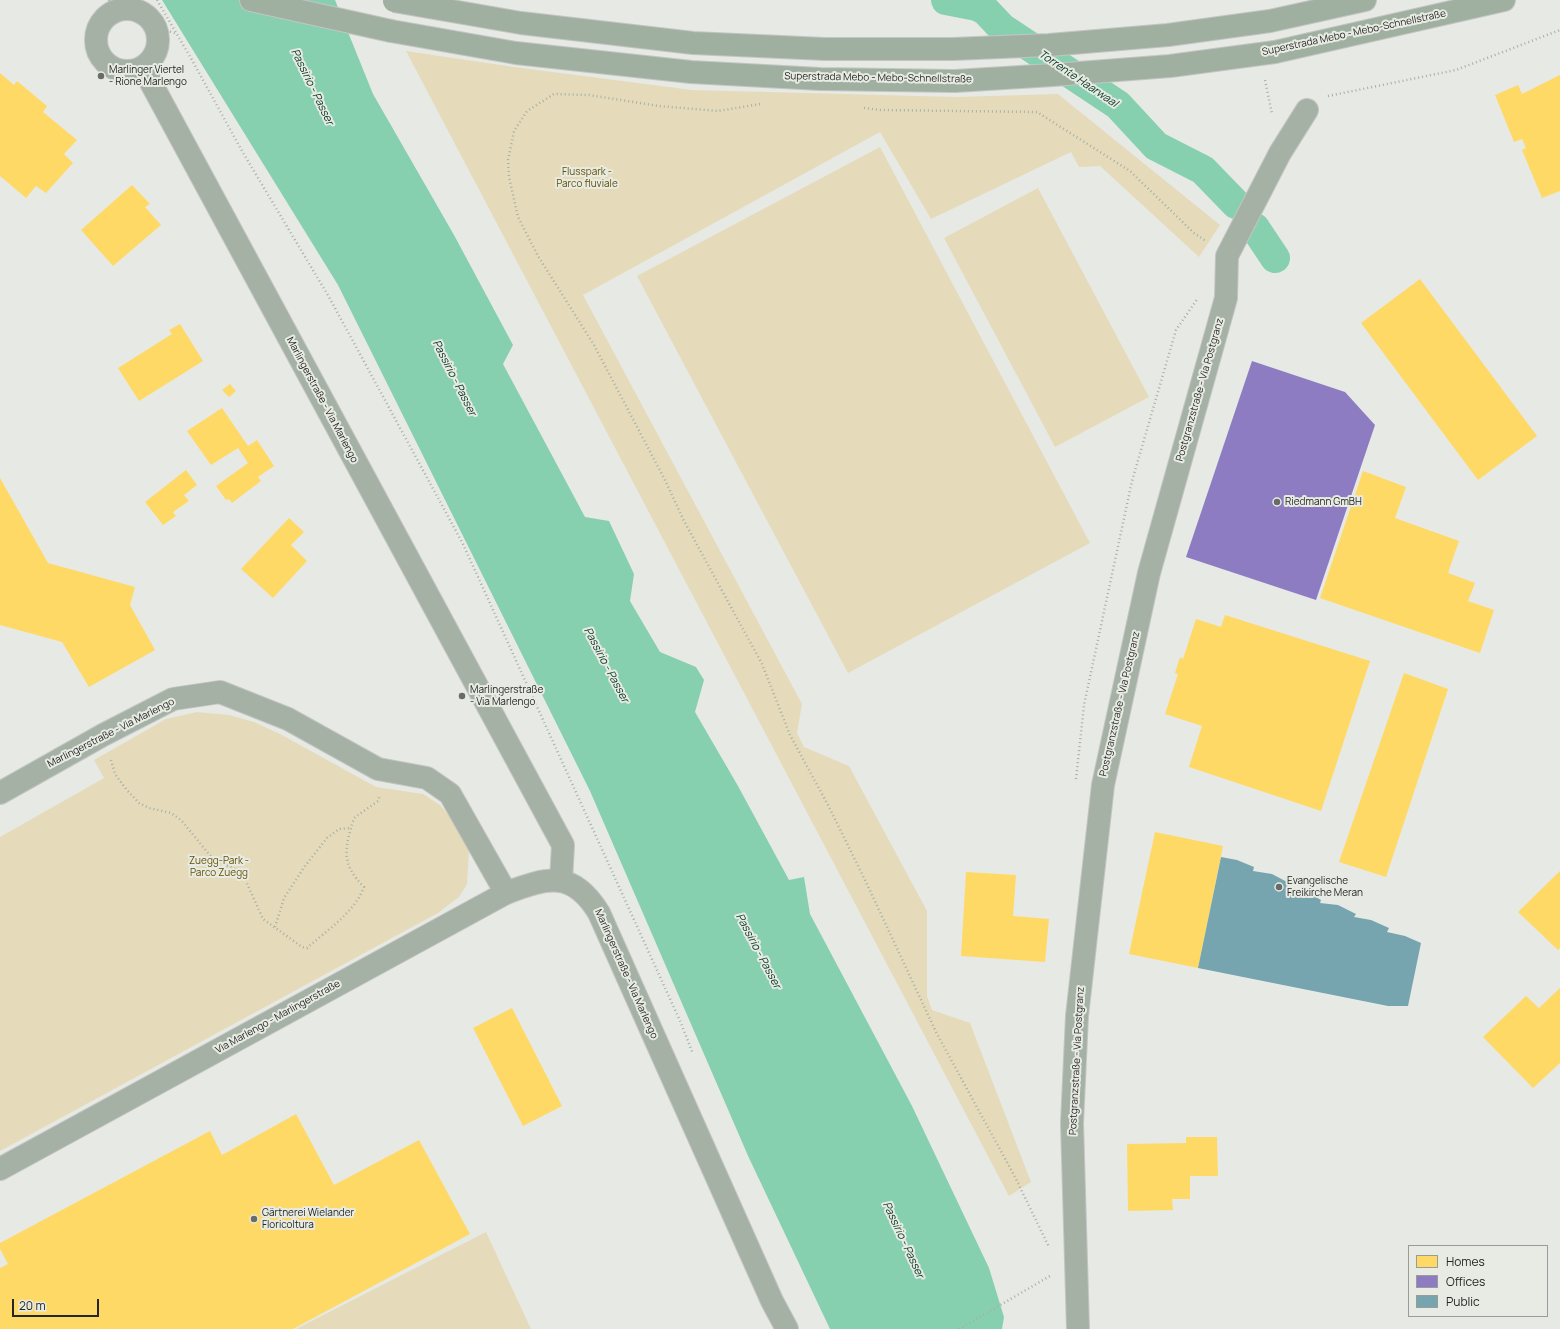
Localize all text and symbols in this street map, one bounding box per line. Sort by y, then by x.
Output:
street label: Superstrada Mebo - Mebo-Schnellstraße [1261,8,1447,58]
water label: Passirio - Passer [288,47,336,127]
water label: Torrente Haarwaal [1036,48,1120,110]
place label: Marlinger Viertel - Rione Marlengo [109,64,187,88]
street label: Superstrada Mebo - Mebo-Schnellstraße [784,70,972,86]
marker: Marlinger Viertel - Rione Marlengo [96,71,106,81]
park label: Flusspark - Parco fluviale [556,166,618,190]
street label: Postgranzstraße - Via Postgranz [1174,317,1226,463]
street label: Marlingerstraße - Via Marlengo [284,335,360,465]
water label: Passirio - Passer [429,338,479,418]
place label: Riedmann GmBH [1285,496,1362,508]
marker: Riedmann GmBH [1272,497,1282,507]
water label: Passirio - Passer [581,625,631,705]
street label: Postgranzstraße - Via Postgranz [1097,630,1143,778]
place label: Marlingerstraße - Via Marlengo [470,684,543,708]
marker: Marlingerstraße - Via Marlengo [457,691,467,701]
street label: Marlingerstraße - Via Marlengo [46,696,176,770]
park label: Zuegg-Park - Parco Zuegg [189,855,249,878]
place label: Evangelische Freikirche Meran [1287,875,1363,898]
marker: Evangelische Freikirche Meran [1274,882,1284,892]
street label: Marlingerstraße - Via Marlengo [592,907,660,1041]
water label: Passirio - Passer [733,911,783,991]
street label: Via Marlengo - Marlingerstraße [214,978,342,1056]
street label: Postgranzstraße - Via Postgranz [1067,987,1087,1135]
water label: Passirio - Passer [879,1200,927,1280]
place label: Gärtnerei Wielander Floricoltura [262,1207,354,1230]
marker: Gärtnerei Wielander Floricoltura [249,1214,259,1224]
legend [1408,1245,1548,1317]
text: Homes [1446,1253,1485,1270]
text: Offices [1446,1273,1485,1290]
scale bar [14,1291,101,1317]
text: Public [1446,1293,1480,1310]
text: 20 m [19,1297,46,1314]

